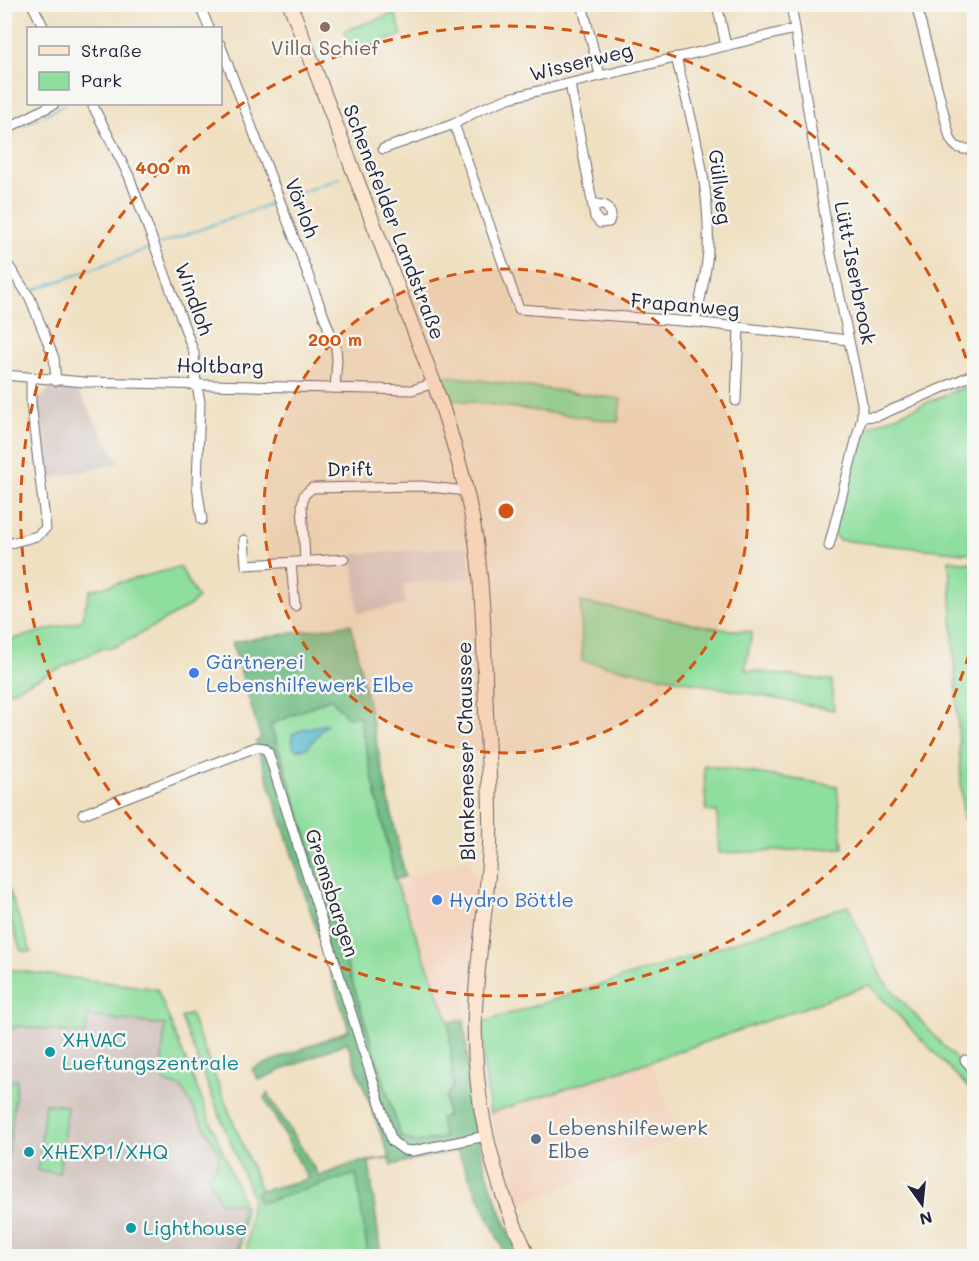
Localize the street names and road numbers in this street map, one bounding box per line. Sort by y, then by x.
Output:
street label: Wisserweg [527,36,635,86]
street label: Schenefelder Landstraße [338,100,452,343]
street label: Güllweg [704,148,738,226]
street label: Vörloh [280,174,326,241]
street label: Lütt-Iserbrook [829,199,883,347]
street label: Windloh [170,259,220,339]
street label: Frapanweg [630,286,741,322]
street label: Holtbarg [176,351,264,379]
street label: Drift [327,455,373,481]
street label: Blankeneser Chaussee [450,641,480,861]
street label: Gremsbargen [300,825,366,960]

